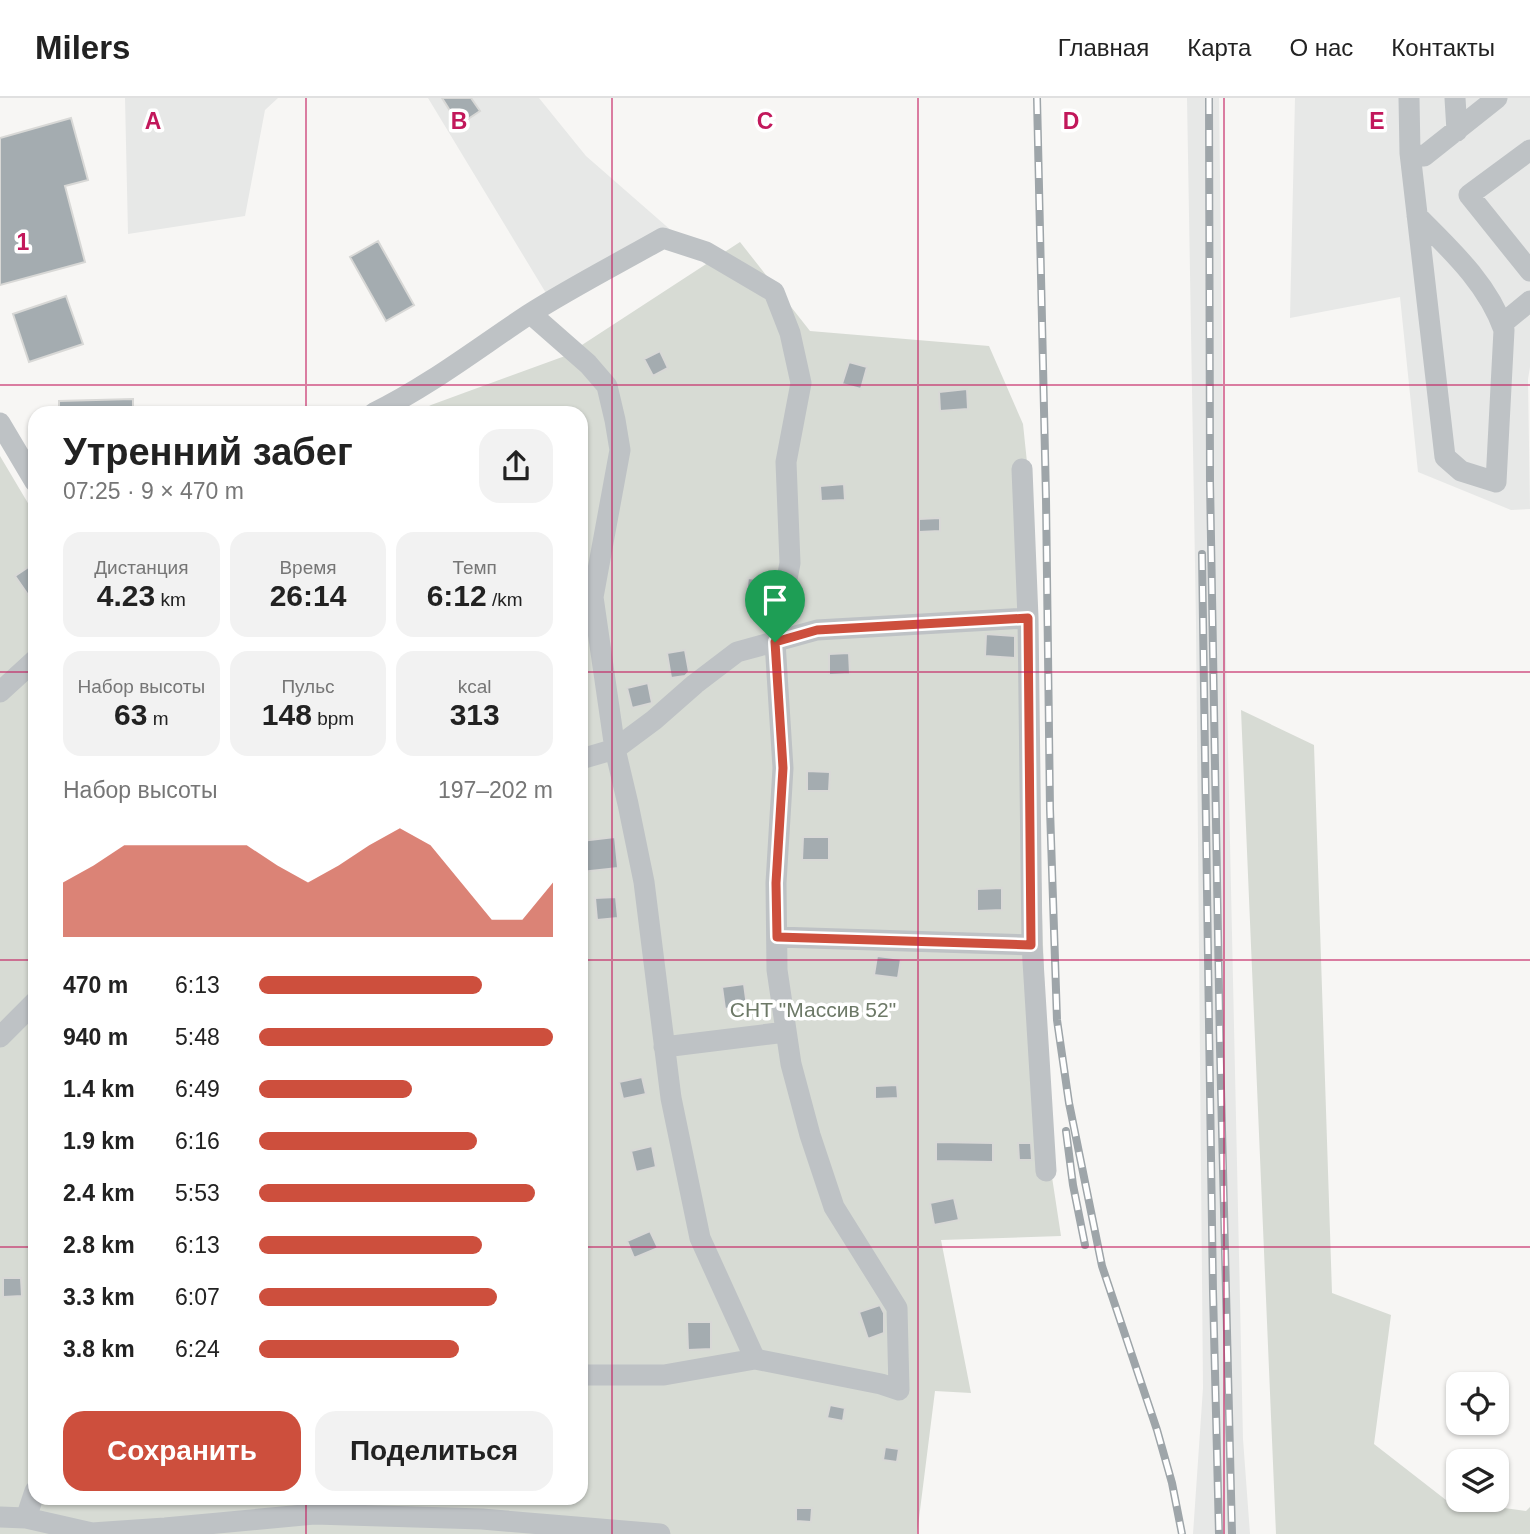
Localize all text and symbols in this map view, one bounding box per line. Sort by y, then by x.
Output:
text: Milers [35,29,130,66]
text: Главная [1058,34,1149,61]
text: Карта [1187,34,1251,61]
text: О нас [1289,34,1353,61]
text: Контакты [1391,34,1495,61]
text: A [145,108,161,134]
text: B [451,108,467,134]
text: C [757,108,773,134]
text: D [1063,108,1079,134]
text: E [1369,108,1385,134]
text: 1 [17,229,30,255]
button: share [479,429,553,503]
text: Утренний забег [63,431,353,473]
text: 07:25 · 9 × 470 m [63,478,244,504]
text: Дистанция [94,557,188,578]
text: Время [279,557,337,578]
text: Темп [452,557,497,578]
pin [745,570,805,642]
text: 4.23 [97,579,155,612]
text: 26:14 [270,579,346,612]
text: 6:12 [427,579,487,612]
icon: arrive [756,581,794,619]
text: km [155,589,186,610]
text: /km [487,589,523,610]
text: Набор высоты [78,676,205,697]
text: Пульс [281,676,335,697]
text: kcal [458,676,492,697]
text: 63 [114,698,147,731]
text: 148 [262,698,312,731]
text: 313 [450,698,500,731]
text: m [147,708,169,729]
text: bpm [312,708,354,729]
text: Набор высоты [63,777,217,803]
text: 197–202 m [438,777,553,803]
text: 470 m [63,972,128,998]
text: 6:13 [175,972,220,998]
park label: СНТ "Массив 52" [730,998,896,1021]
text: 940 m [63,1024,128,1050]
text: 5:48 [175,1024,220,1050]
text: 1.4 km [63,1076,135,1102]
text: 6:49 [175,1076,220,1102]
text: 1.9 km [63,1128,135,1154]
text: 6:16 [175,1128,220,1154]
text: 2.4 km [63,1180,135,1206]
text: 5:53 [175,1180,220,1206]
text: 2.8 km [63,1232,135,1258]
text: 6:13 [175,1232,220,1258]
text: 3.3 km [63,1284,135,1310]
text: 6:07 [175,1284,220,1310]
text: 3.8 km [63,1336,135,1362]
text: 6:24 [175,1336,220,1362]
map controls [1446,1372,1509,1512]
button: locate [1446,1372,1509,1435]
button: Сохранить [63,1411,301,1491]
button: Поделиться [315,1411,553,1491]
button: layers [1446,1449,1509,1512]

